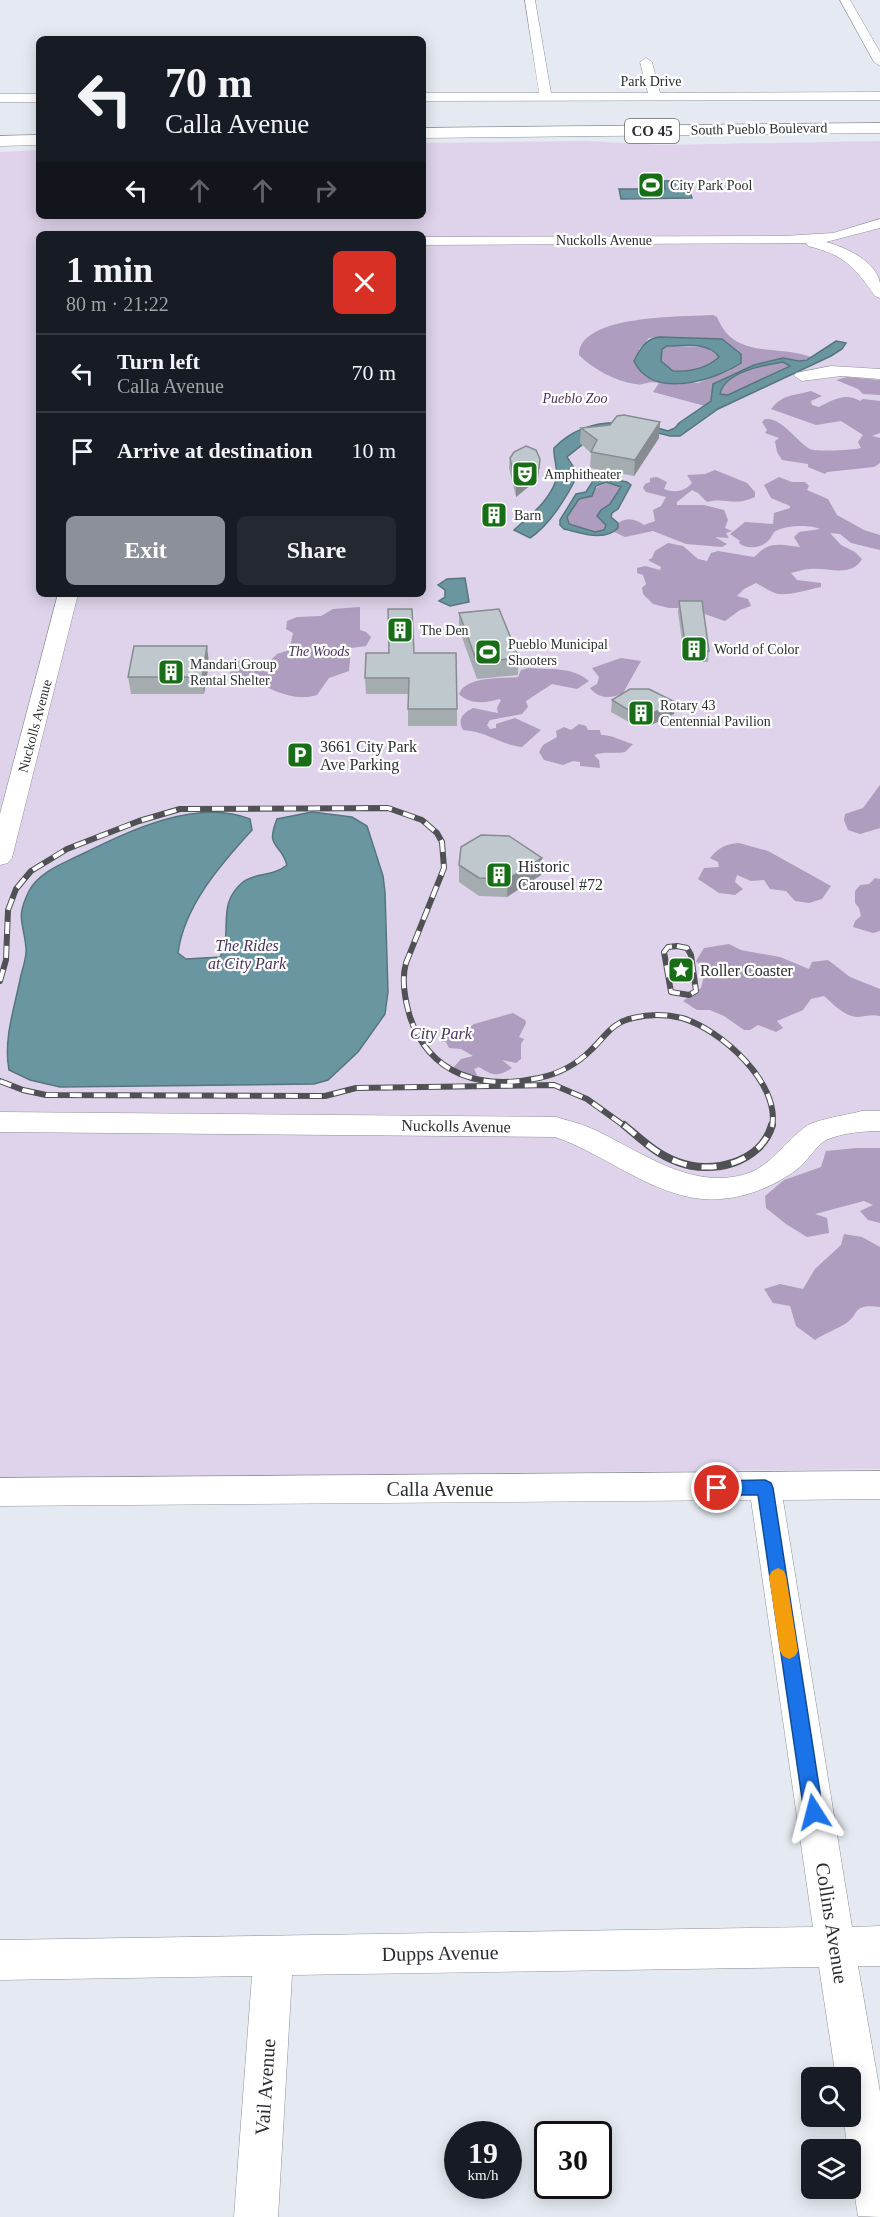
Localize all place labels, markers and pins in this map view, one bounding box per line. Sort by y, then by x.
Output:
sports icon: City Park Pool [636,170,666,200]
place label: City Park Pool [670,178,753,193]
theatre icon: Amphitheater [510,459,540,489]
place label: Amphitheater [544,467,621,482]
building icon: Barn [479,500,509,530]
place label: Barn [514,508,541,523]
building icon: The Den [385,615,415,645]
place label: The Den [420,623,469,638]
building icon: World of Color [679,634,709,664]
sports icon: Pueblo Municipal Shooters [473,637,503,667]
place label: Pueblo Municipal Shooters [508,637,608,668]
place label: World of Color [714,642,800,657]
building icon: Mandari Group Rental Shelter [156,657,186,687]
place label: Mandari Group Rental Shelter [190,657,277,688]
building icon: Rotary 43 Centennial Pavilion [626,698,656,728]
place label: Rotary 43 Centennial Pavilion [660,698,771,729]
place label: 3661 City Park Ave Parking [320,738,417,774]
parking icon: 3661 City Park Ave Parking [285,740,315,770]
place label: Historic Carousel #72 [518,858,603,893]
building icon: Historic Carousel #72 [484,860,514,890]
place icon: Roller Coaster [666,955,696,985]
place label: Roller Coaster [700,962,794,979]
pin [691,1462,742,1513]

